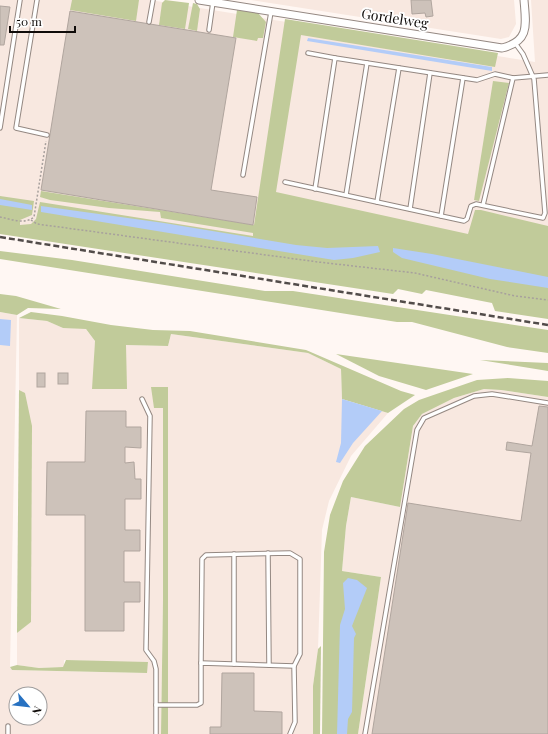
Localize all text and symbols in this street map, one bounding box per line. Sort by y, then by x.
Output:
street label: Gordelweg [360,3,431,33]
scale bar [10,8,75,34]
text: 50 m [16,13,42,29]
north arrow [8,686,48,726]
text: N [29,704,46,718]

